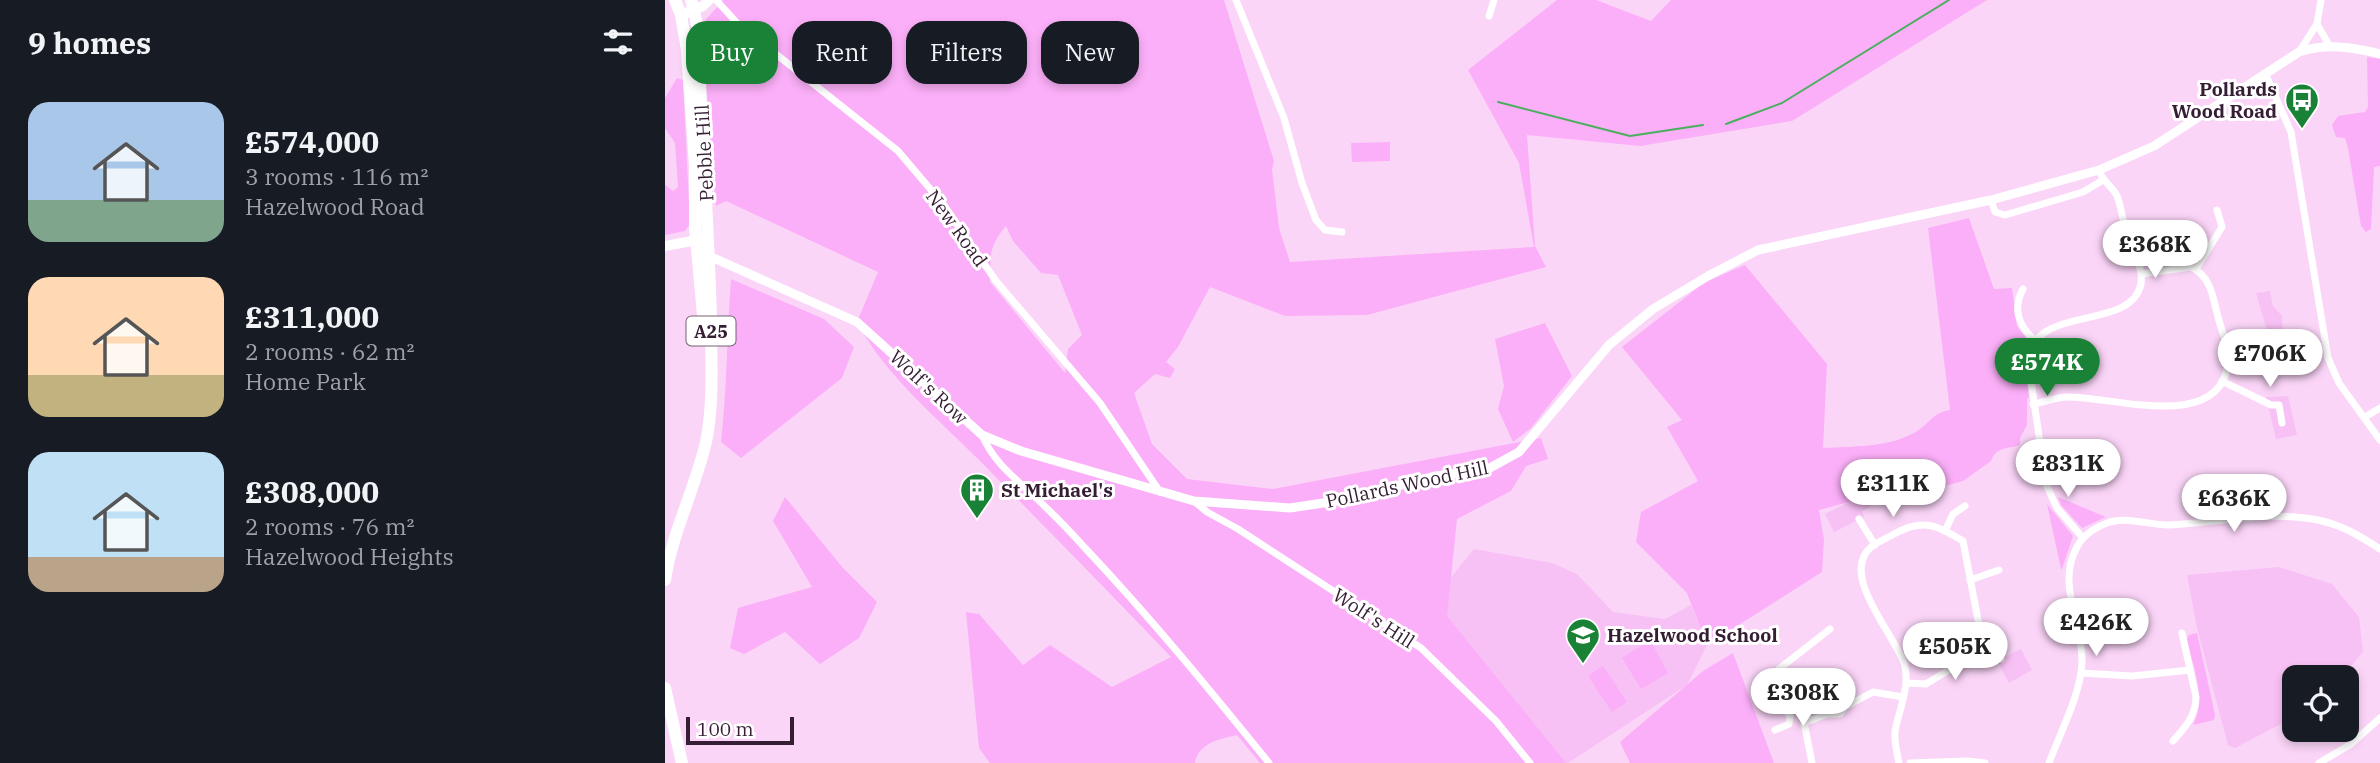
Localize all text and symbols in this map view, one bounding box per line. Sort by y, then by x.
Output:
chip: Buy [686,21,778,84]
chip: Rent [792,21,892,84]
chip: Filters [906,21,1027,84]
chip: New [1041,21,1139,84]
text: 9 homes [28,23,151,62]
icon: filters [599,23,637,61]
place label: Pollards Wood Road [2172,77,2277,123]
bus stop icon: Pollards Wood Road [2283,81,2321,130]
street label: Pebble Hill [689,104,719,202]
text: £574,000 [245,122,379,161]
icon: home [84,130,168,214]
text: 3 rooms · 116 m² [245,161,428,191]
street label: New Road [921,185,993,271]
text: Hazelwood Road [245,191,425,221]
pin: £368K [2106,220,2204,280]
text: £368K [2119,228,2191,258]
text: £311,000 [245,297,379,336]
icon: home [84,305,168,389]
road number: A25 [687,316,735,346]
pin: £706K [2221,330,2319,389]
text: 2 rooms · 62 m² [245,336,415,366]
text: £706K [2234,337,2306,367]
pin: £574K [1998,338,2096,398]
street label: Wolf's Row [885,345,973,429]
text: £574K [2011,346,2083,376]
text: Home Park [245,366,366,396]
pin: £831K [2019,440,2117,499]
text: £831K [2032,447,2104,477]
street label: Pollards Wood Hill [1324,455,1491,513]
pin: £311K [1844,460,1942,519]
text: £311K [1857,467,1929,497]
building icon: St Michael's [958,471,996,520]
text: £308,000 [245,472,379,511]
pin: £636K [2185,475,2283,534]
place label: St Michael's [1001,478,1113,502]
icon: home [84,480,168,564]
text: £636K [2198,482,2270,512]
text: 2 rooms · 76 m² [245,511,415,541]
text: Hazelwood Heights [245,541,454,571]
street label: Wolf's Hill [1329,583,1420,653]
pin: £426K [2047,598,2145,658]
text: £426K [2060,606,2132,636]
school or university icon: Hazelwood School [1564,616,1602,665]
pin: £505K [1906,622,2004,682]
place label: Hazelwood School [1607,623,1778,647]
text: £505K [1919,630,1991,660]
map controls [2282,665,2359,742]
button: locate [2282,665,2359,742]
pin: £308K [1754,668,1852,728]
text: £308K [1767,676,1839,706]
scale bar [686,714,795,746]
text: 100 m [697,717,754,741]

